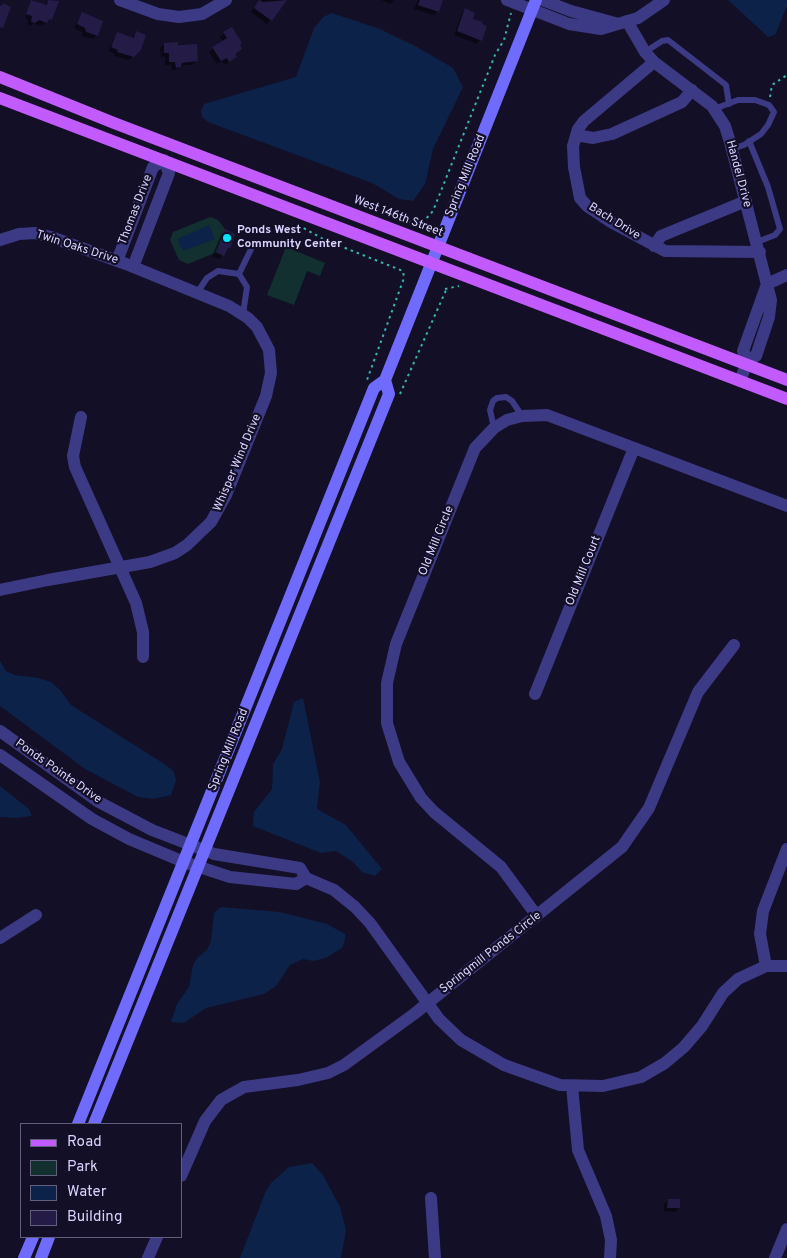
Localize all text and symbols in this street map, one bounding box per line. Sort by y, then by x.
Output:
street label: Spring Mill Road [443,133,489,219]
street label: Handel Drive [722,139,754,209]
street label: Thomas Drive [116,173,156,247]
street label: West 146th Street [351,193,445,241]
street label: Bach Drive [585,200,643,244]
place label: Ponds West Community Center [237,224,342,252]
street label: Twin Oaks Drive [34,228,120,268]
marker: Ponds West Community Center [221,232,233,244]
street label: Whisper Wind Drive [211,412,265,514]
street label: Old Mill Circle [416,504,458,578]
street label: Old Mill Court [563,534,605,608]
street label: Spring Mill Road [206,707,252,793]
street label: Ponds Pointe Drive [12,737,104,807]
street label: Springmill Ponds Circle [437,909,545,997]
legend [20,1123,182,1238]
text: Road [67,1133,102,1152]
text: Park [67,1158,98,1177]
text: Water [67,1183,106,1202]
text: Building [67,1208,122,1227]

